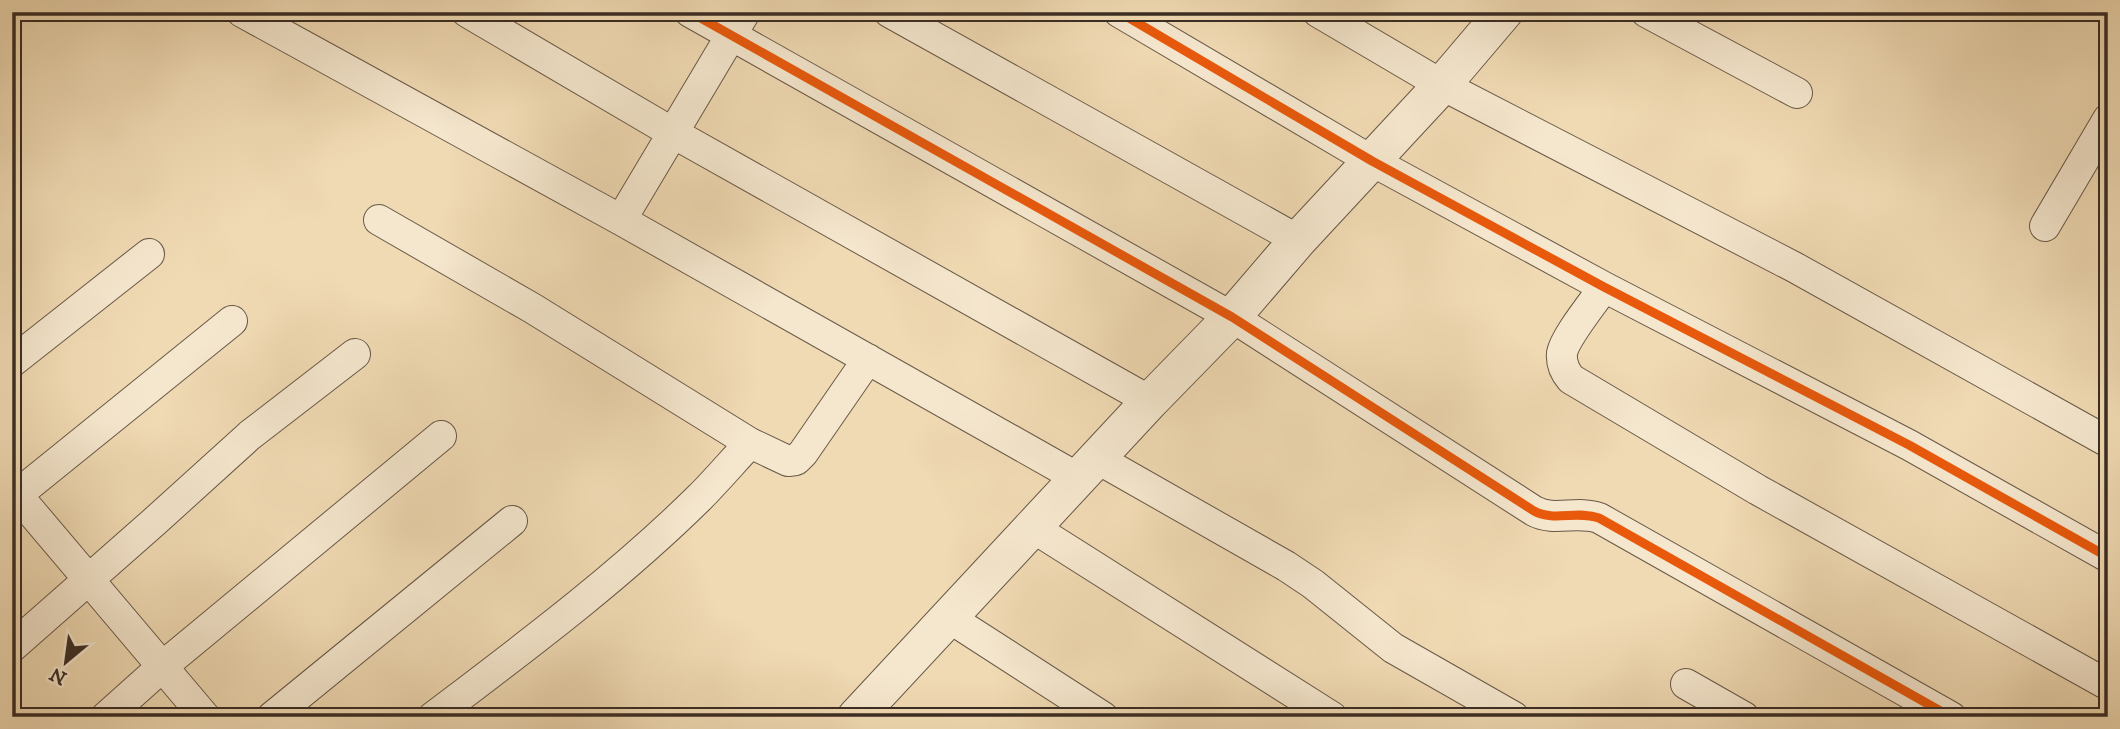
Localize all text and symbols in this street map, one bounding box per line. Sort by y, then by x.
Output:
north arrow [32,628,102,698]
text: N [46,662,71,689]

